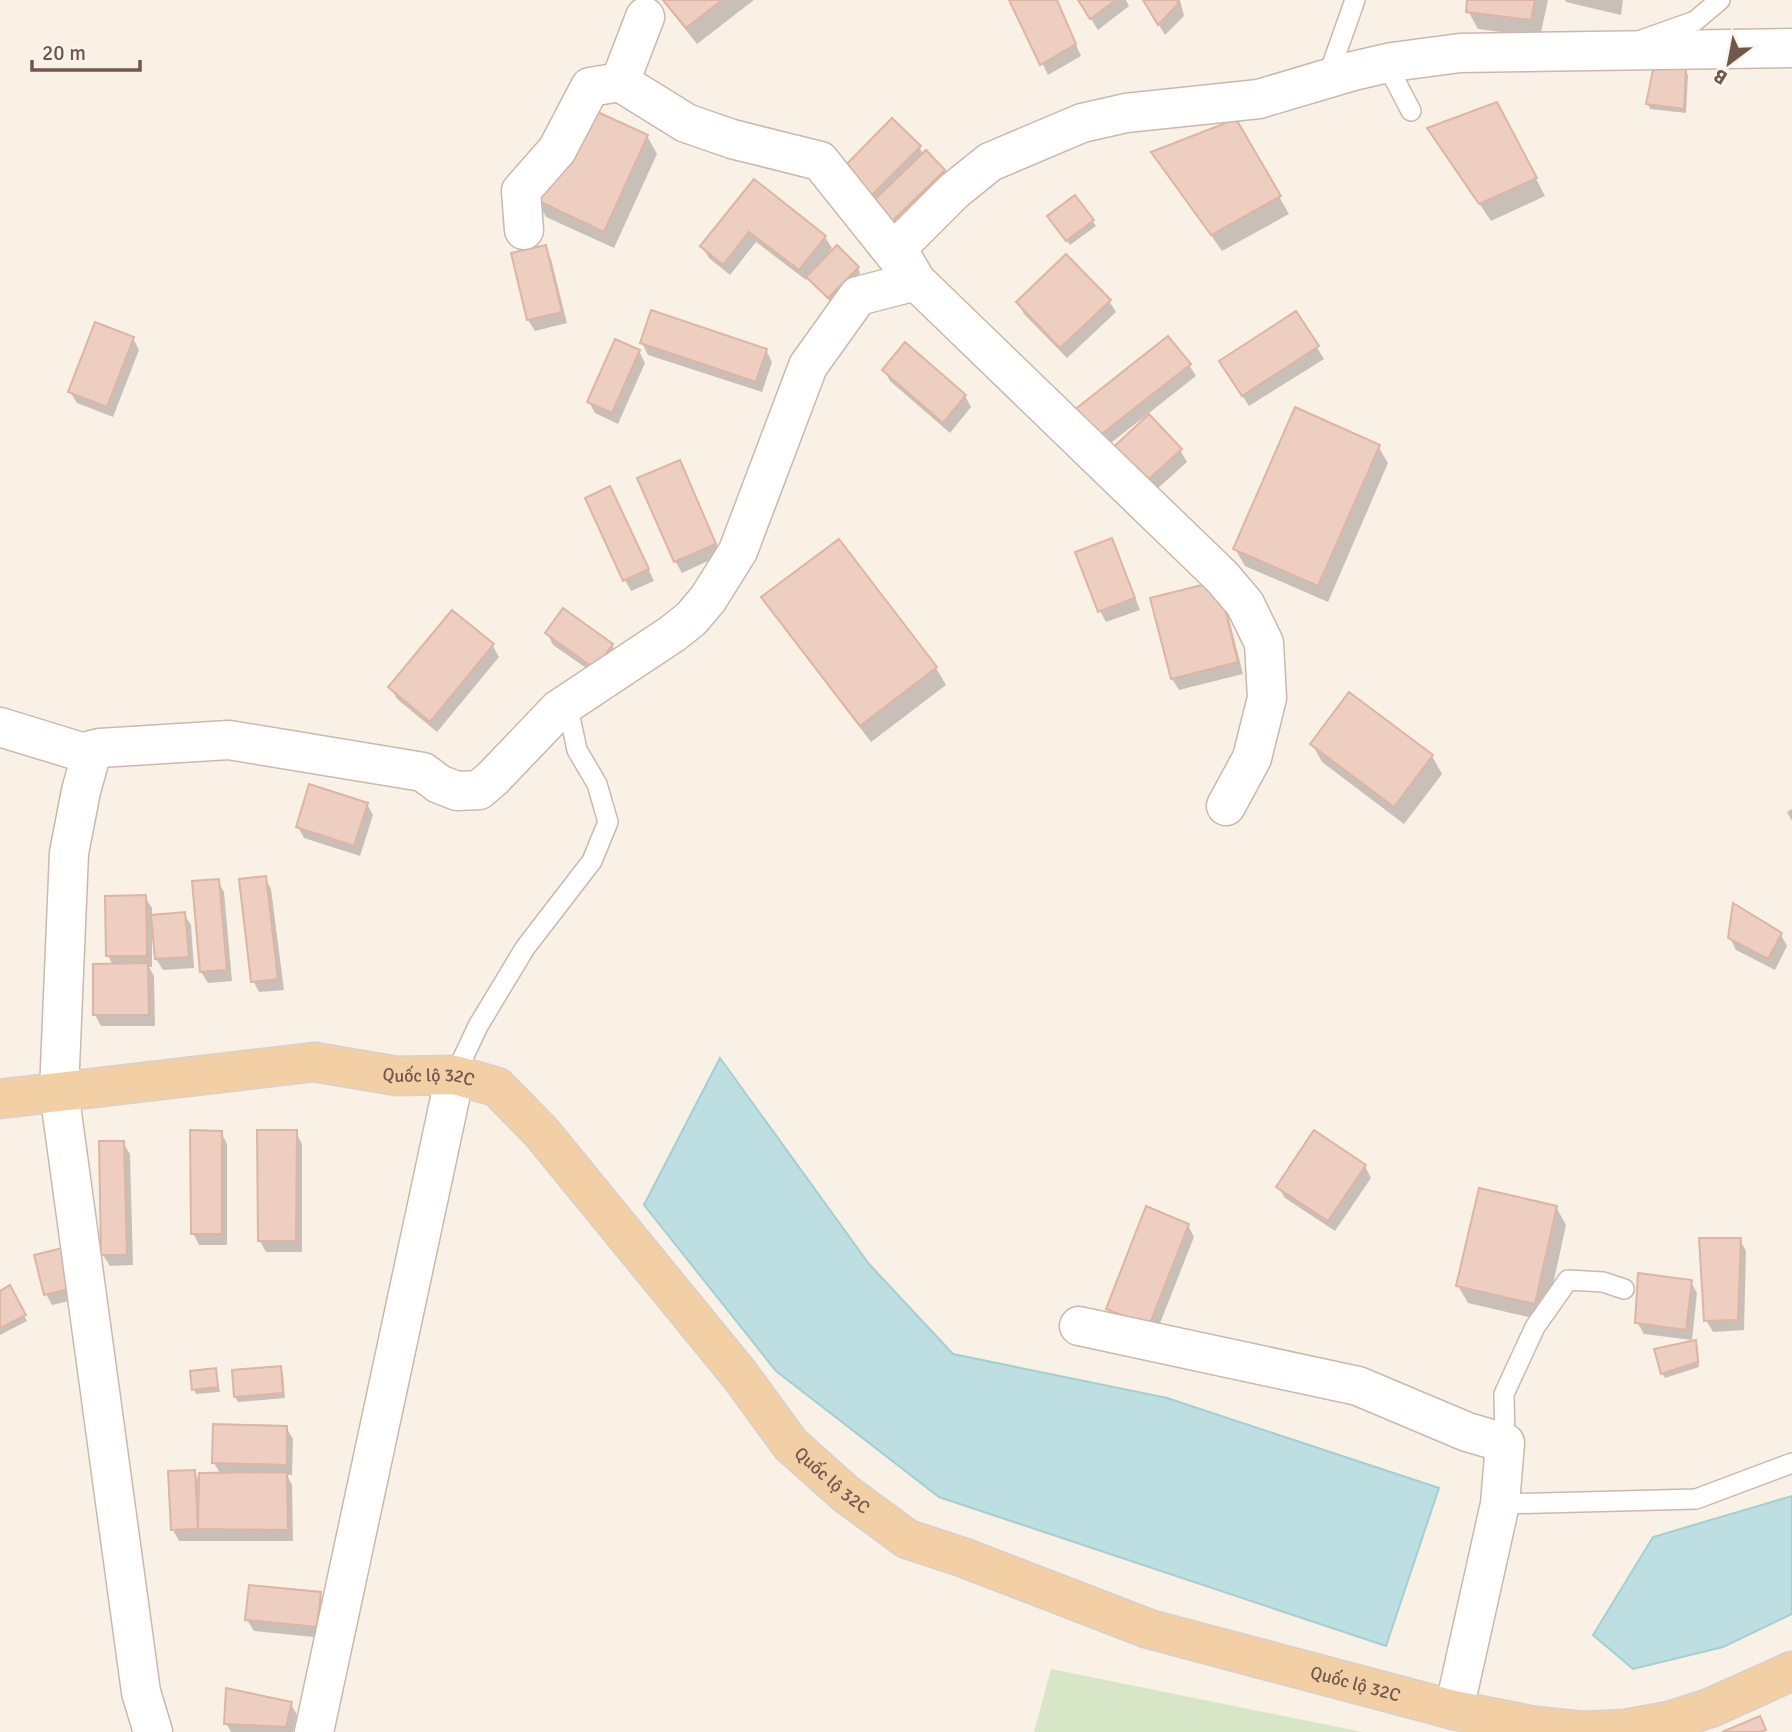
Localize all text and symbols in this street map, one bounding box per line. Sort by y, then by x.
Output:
scale bar [32,28,140,72]
north arrow [1694,28,1764,98]
text: 20 m [42,40,86,66]
text: B [1709,63,1732,90]
street label: Quốc lộ 32C [381,1063,477,1091]
street label: Quốc lộ 32C [790,1442,874,1519]
street label: Quốc lộ 32C [1308,1661,1403,1706]

